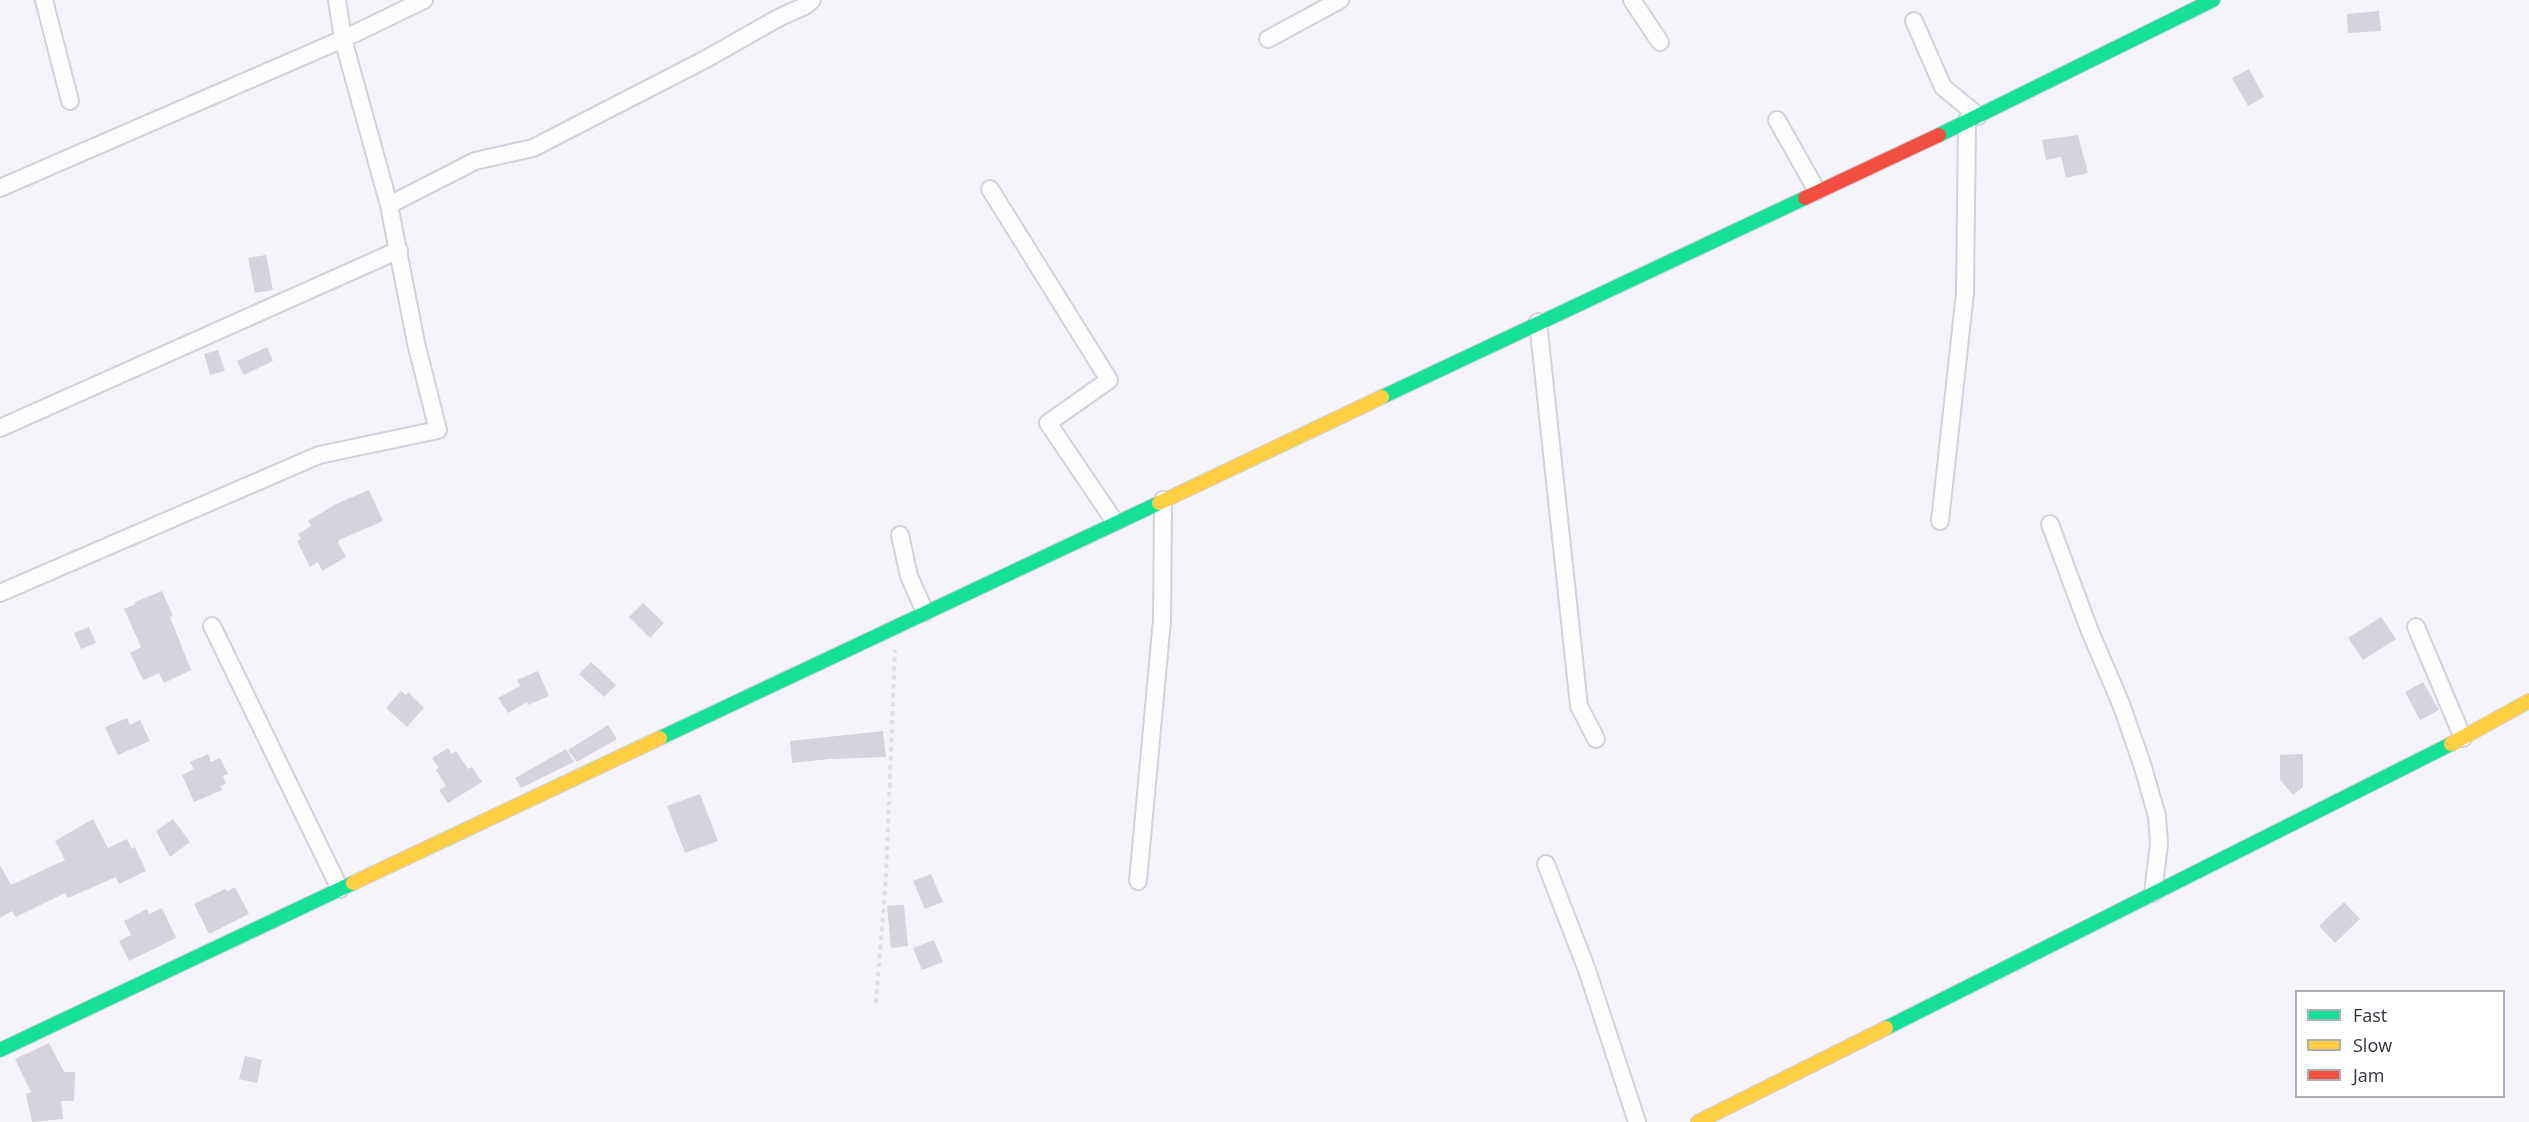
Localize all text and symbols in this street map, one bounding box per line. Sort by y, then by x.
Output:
legend [2295,990,2505,1098]
text: Fast [2353,1003,2387,1027]
text: Slow [2353,1033,2392,1057]
text: Jam [2353,1063,2385,1087]

